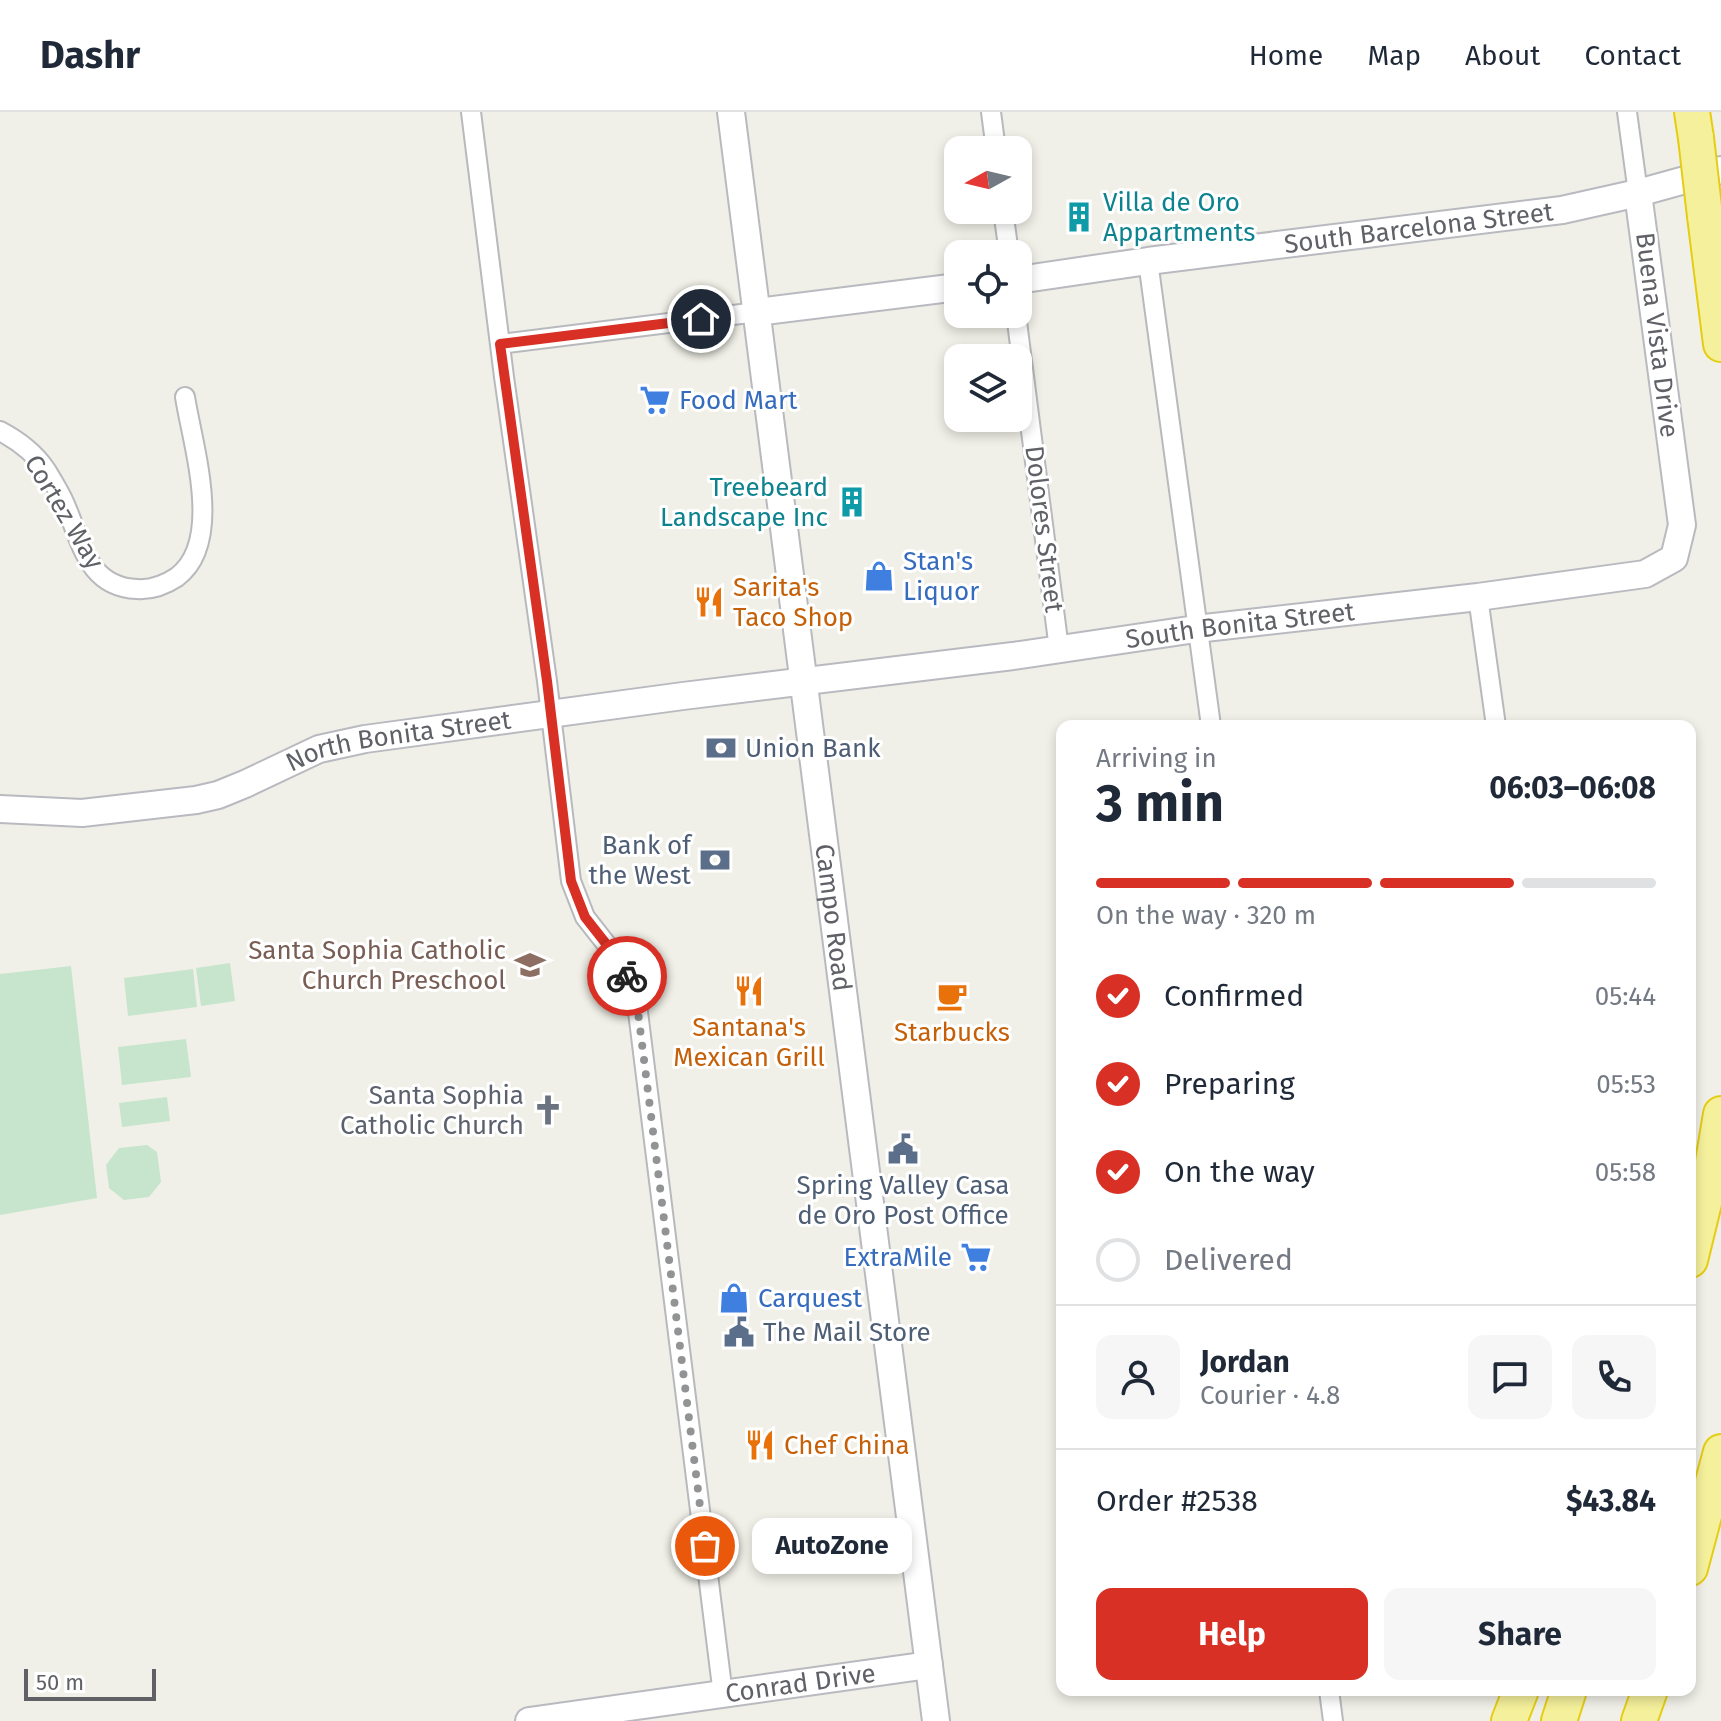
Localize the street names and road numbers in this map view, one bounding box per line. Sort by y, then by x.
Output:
street label: South Barcelona Street [1282,196,1556,260]
street label: Buena Vista Drive [1629,231,1685,439]
street label: Dolores Street [1018,444,1070,615]
street label: Cortez Way [18,449,110,575]
street label: South Bonita Street [1123,596,1357,655]
street label: North Bonita Street [281,704,513,778]
street label: Campo Road [809,842,858,993]
street label: Conrad Drive [723,1657,877,1709]

